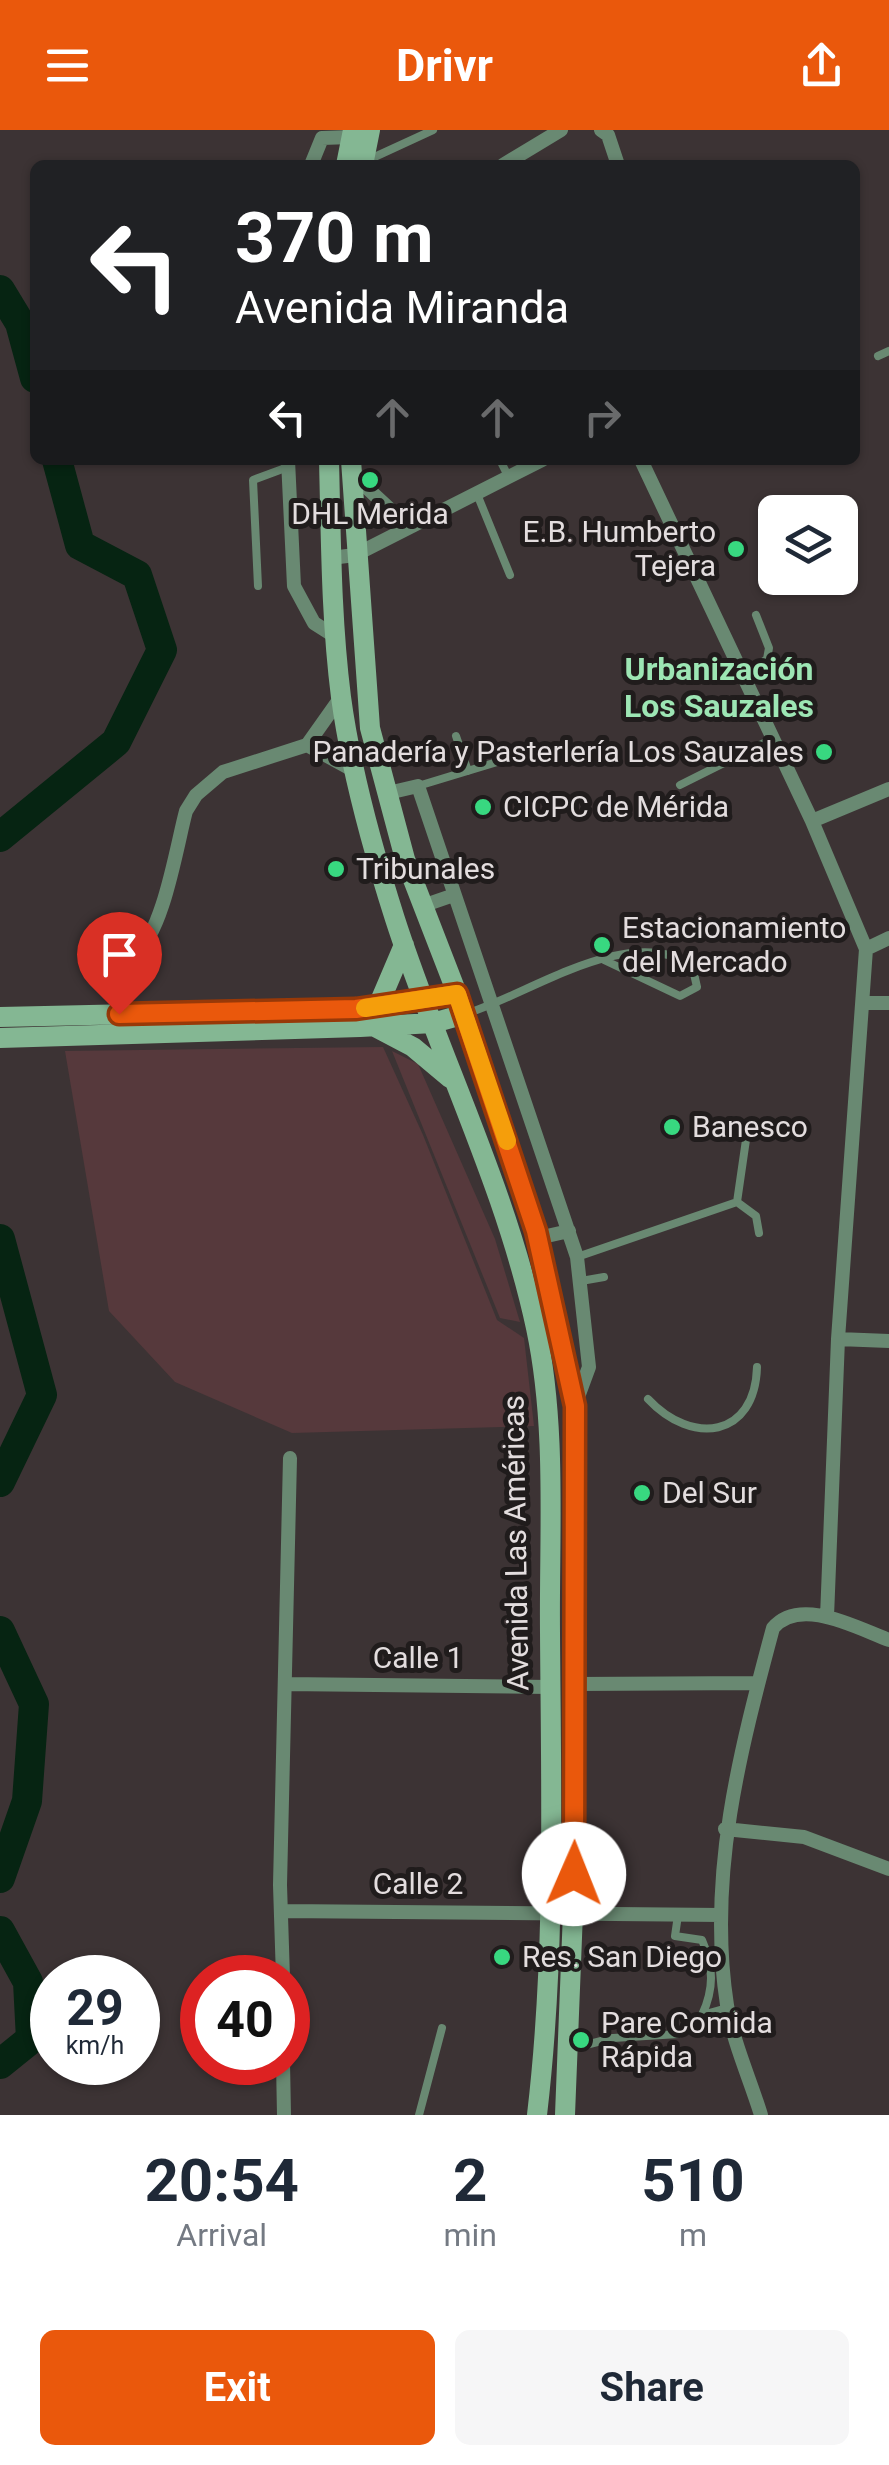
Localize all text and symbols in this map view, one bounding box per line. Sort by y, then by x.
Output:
icon: menu [40,38,95,93]
icon: share [794,38,849,93]
text: Drivr [396,39,493,92]
text: 370 m [235,197,434,279]
icon: left [70,200,200,330]
text: Avenida Miranda [235,281,569,334]
icon: left [260,390,315,445]
icon: ahead [365,390,420,445]
icon: ahead [470,390,525,445]
icon: right [575,390,630,445]
marker: DHL Merida [359,469,381,491]
map controls [758,495,858,595]
button: layers [758,495,858,595]
place label: DHL Merida [291,496,449,531]
place label: E.B. Humberto Tejera [522,514,716,583]
marker: E.B. Humberto Tejera [725,538,747,560]
district label: Urbanización Los Sauzales [624,650,814,725]
place label: Panadería y Pasterlería Los Sauzales [312,734,804,769]
marker: Panadería y Pasterlería Los Sauzales [813,741,835,763]
place label: CICPC de Mérida [503,789,729,824]
marker: CICPC de Mérida [472,796,494,818]
place label: Tribunales [356,851,495,886]
marker: Tribunales [325,858,347,880]
place label: Estacionamiento del Mercado [622,910,846,979]
pin [77,912,162,1015]
icon: arrive [92,927,147,982]
marker: Estacionamiento del Mercado [591,934,613,956]
place label: Banesco [692,1109,808,1144]
marker: Banesco [661,1116,683,1138]
street label: Avenida Las Américas [495,1395,536,1691]
place label: Del Sur [662,1475,757,1510]
marker: Del Sur [631,1482,653,1504]
street label: Calle 1 [373,1640,463,1675]
position arrow [522,1822,626,1926]
street label: Calle 2 [373,1866,463,1901]
place label: Res. San Diego [522,1939,722,1974]
marker: Res. San Diego [491,1946,513,1968]
speed limit sign: 40 [180,1955,310,2085]
text: 29 [66,1979,124,2037]
place label: Pare Comida Rápida [601,2005,773,2074]
marker: Pare Comida Rápida [570,2029,592,2051]
text: km/h [66,2031,124,2060]
text: 20:54 [144,2145,299,2216]
text: 2 [453,2145,487,2216]
text: 510 [641,2145,745,2216]
text: Arrival [176,2216,267,2254]
text: min [443,2216,497,2254]
text: m [679,2216,707,2254]
button: Exit [40,2330,435,2445]
button: Share [455,2330,849,2445]

